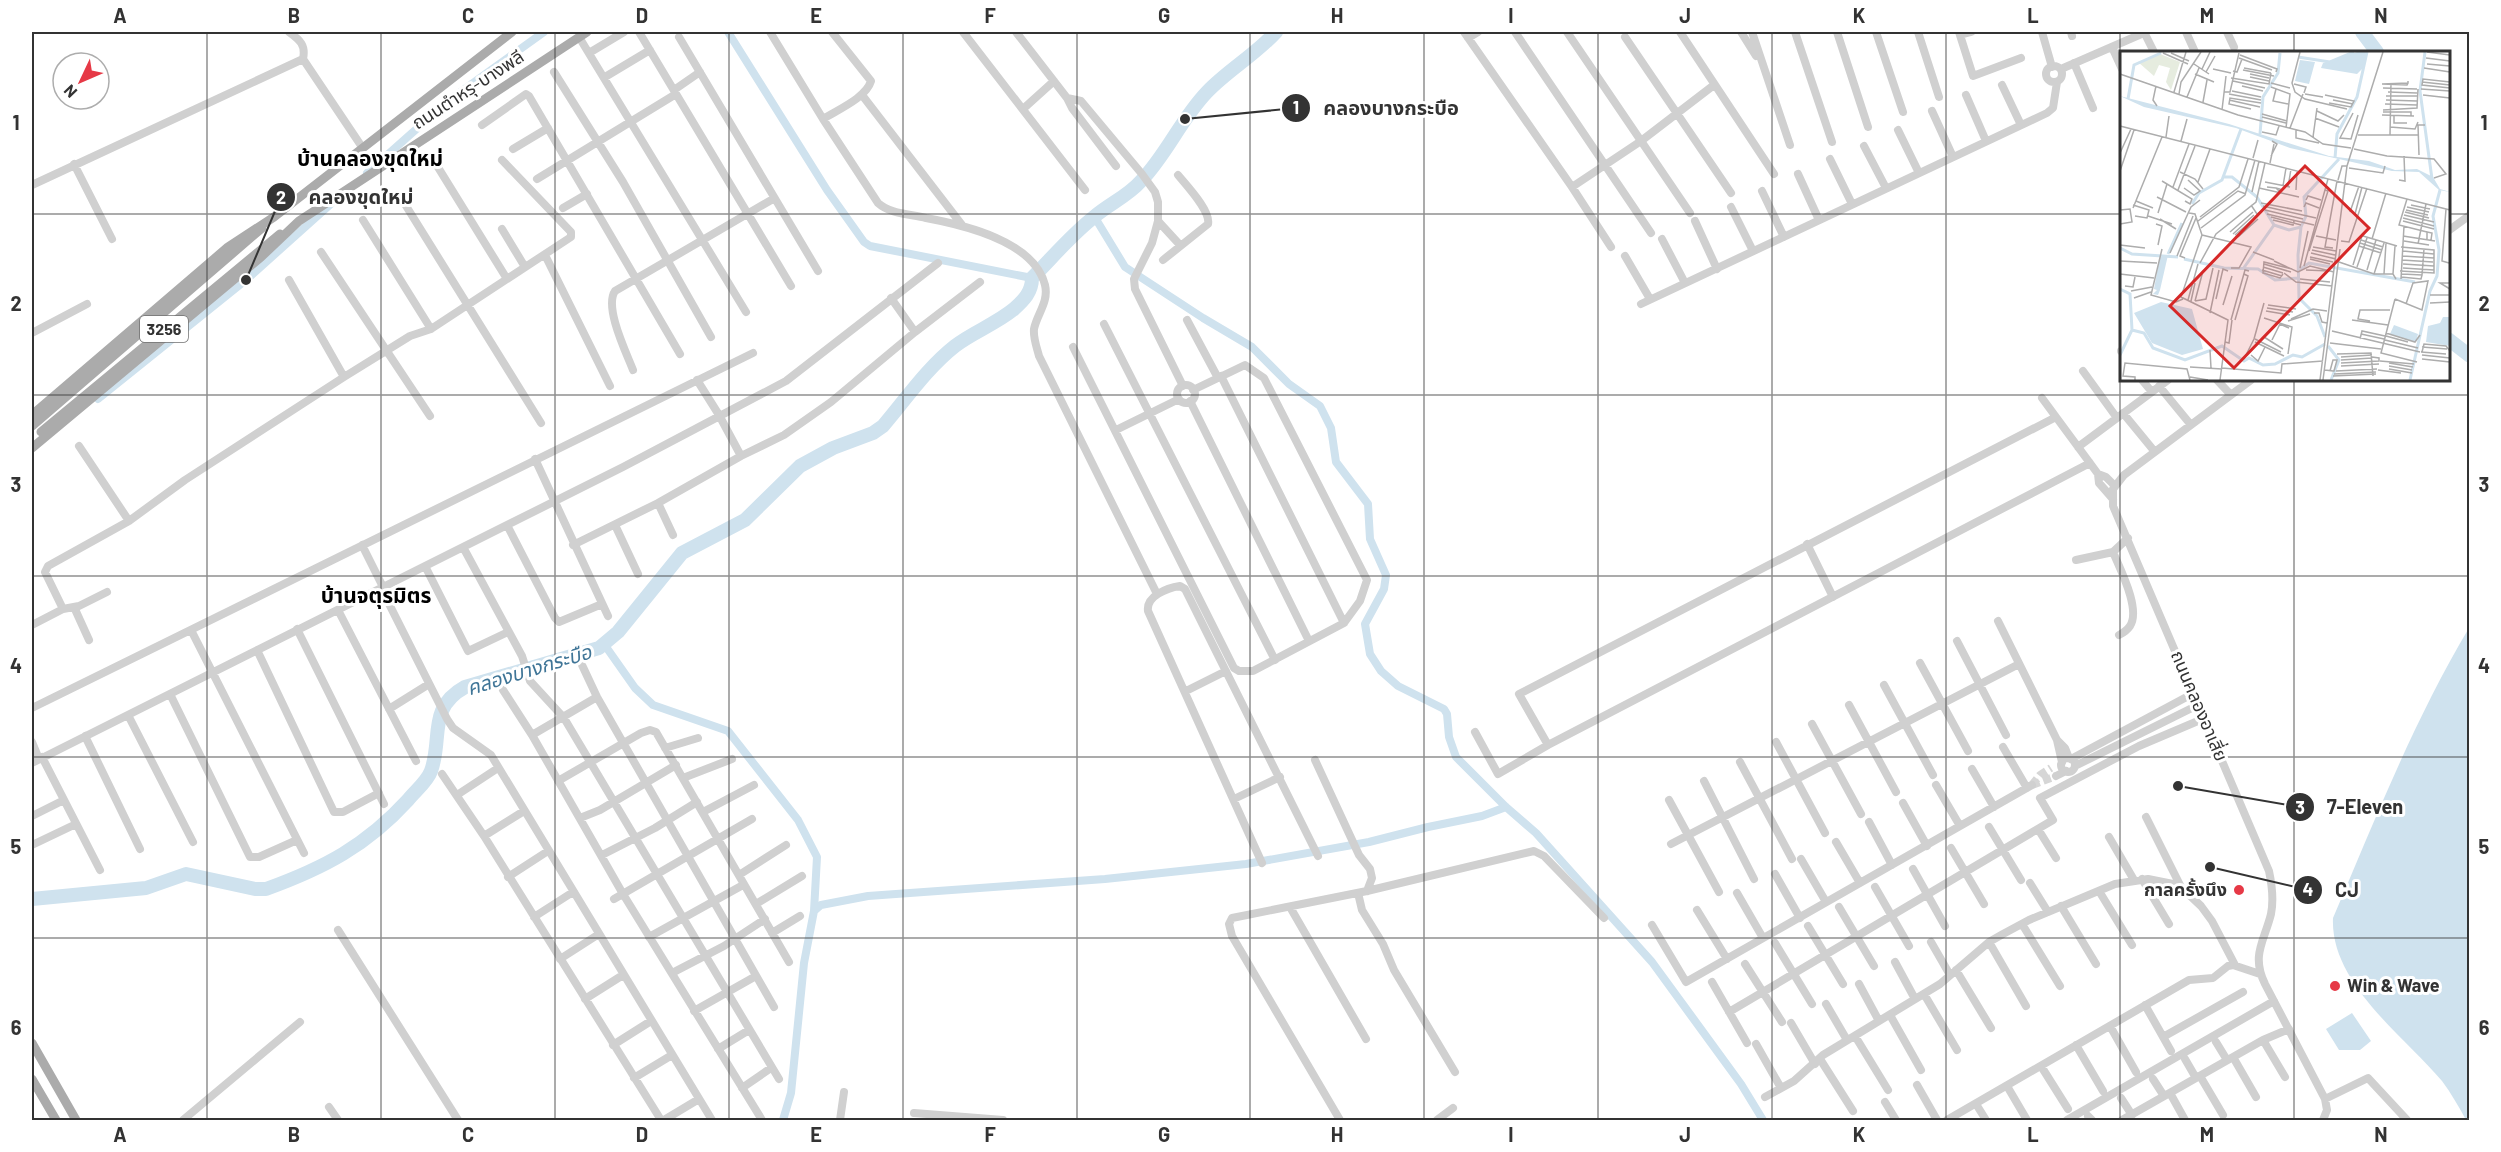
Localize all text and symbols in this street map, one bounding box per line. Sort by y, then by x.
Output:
text: A [113,3,127,27]
text: B [288,3,300,27]
text: C [462,3,474,27]
text: D [636,3,648,27]
text: E [810,3,822,27]
text: F [984,3,996,27]
text: G [1158,3,1170,27]
text: H [1331,3,1343,27]
text: I [1508,3,1514,27]
text: J [1679,3,1691,27]
text: K [1853,3,1866,27]
text: L [2027,3,2039,27]
text: M [2200,3,2214,27]
text: N [2374,3,2388,27]
street label: ถนนตำหรุ-บางพลี [407,45,528,134]
north arrow [51,51,111,111]
inset map [2120,51,2450,381]
text: N [59,81,80,102]
callout: คลองบางกระบือ [1281,89,1470,127]
text: คลองบางกระบือ [1323,95,1459,119]
text: 1 [1293,96,1299,118]
text: 1 [12,110,20,134]
text: 1 [2480,110,2488,134]
district label: บ้านคลองขุดใหม่ [297,145,443,172]
callout: คลองขุดใหม่ [266,178,425,216]
text: คลองขุดใหม่ [309,184,413,209]
text: 2 [276,186,286,208]
text: 2 [10,291,22,315]
text: 2 [2478,291,2490,315]
road number: 3256 [140,316,188,342]
text: 3 [11,472,21,496]
text: 3 [2479,472,2489,496]
district label: บ้านจตุรมิตร [321,582,431,609]
water label: คลองบางกระบือ [464,638,595,699]
street label: ถนนคลองอาเสี่ย [2167,647,2234,764]
text: 4 [10,653,22,677]
text: 4 [2478,653,2490,677]
callout: 7-Eleven [2285,788,2415,826]
text: 7-Eleven [2327,794,2403,818]
text: 3 [2295,796,2305,818]
text: 5 [11,834,22,858]
text: 5 [2479,834,2490,858]
callout: CJ [2293,871,2371,909]
text: CJ [2335,877,2359,901]
place label: กาลครั้งนึง [2144,878,2227,900]
text: 4 [2303,878,2314,900]
marker: กาลครั้งนึง [2232,883,2246,897]
place label: Win & Wave [2347,974,2440,996]
marker: Win & Wave [2328,979,2342,993]
text: 6 [11,1015,22,1039]
text: 6 [2479,1015,2490,1039]
text: A [113,1122,127,1146]
text: B [288,1122,300,1146]
text: C [462,1122,474,1146]
text: D [636,1122,648,1146]
text: E [810,1122,822,1146]
text: F [984,1122,996,1146]
text: G [1158,1122,1170,1146]
text: H [1331,1122,1343,1146]
text: I [1508,1122,1514,1146]
text: J [1679,1122,1691,1146]
text: K [1853,1122,1866,1146]
text: L [2027,1122,2039,1146]
text: M [2200,1122,2214,1146]
text: N [2374,1122,2388,1146]

